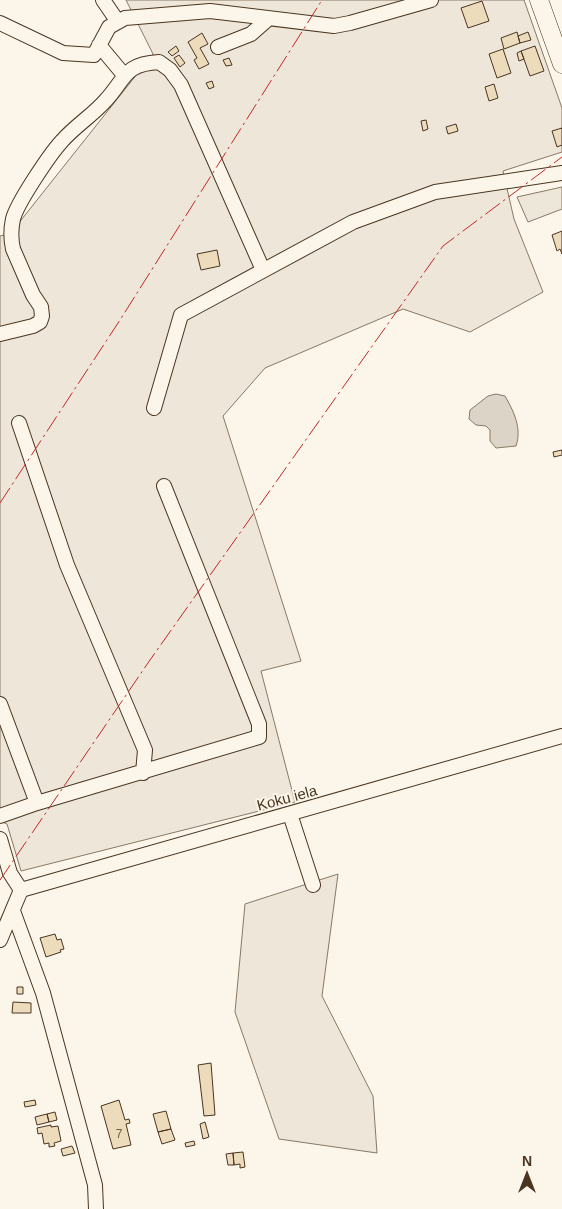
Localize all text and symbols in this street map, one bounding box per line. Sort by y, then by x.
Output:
street label: Koku iela [255,781,320,814]
house number: 7 [116,1127,123,1141]
north arrow [502,1149,552,1199]
text: N [522,1153,532,1169]

